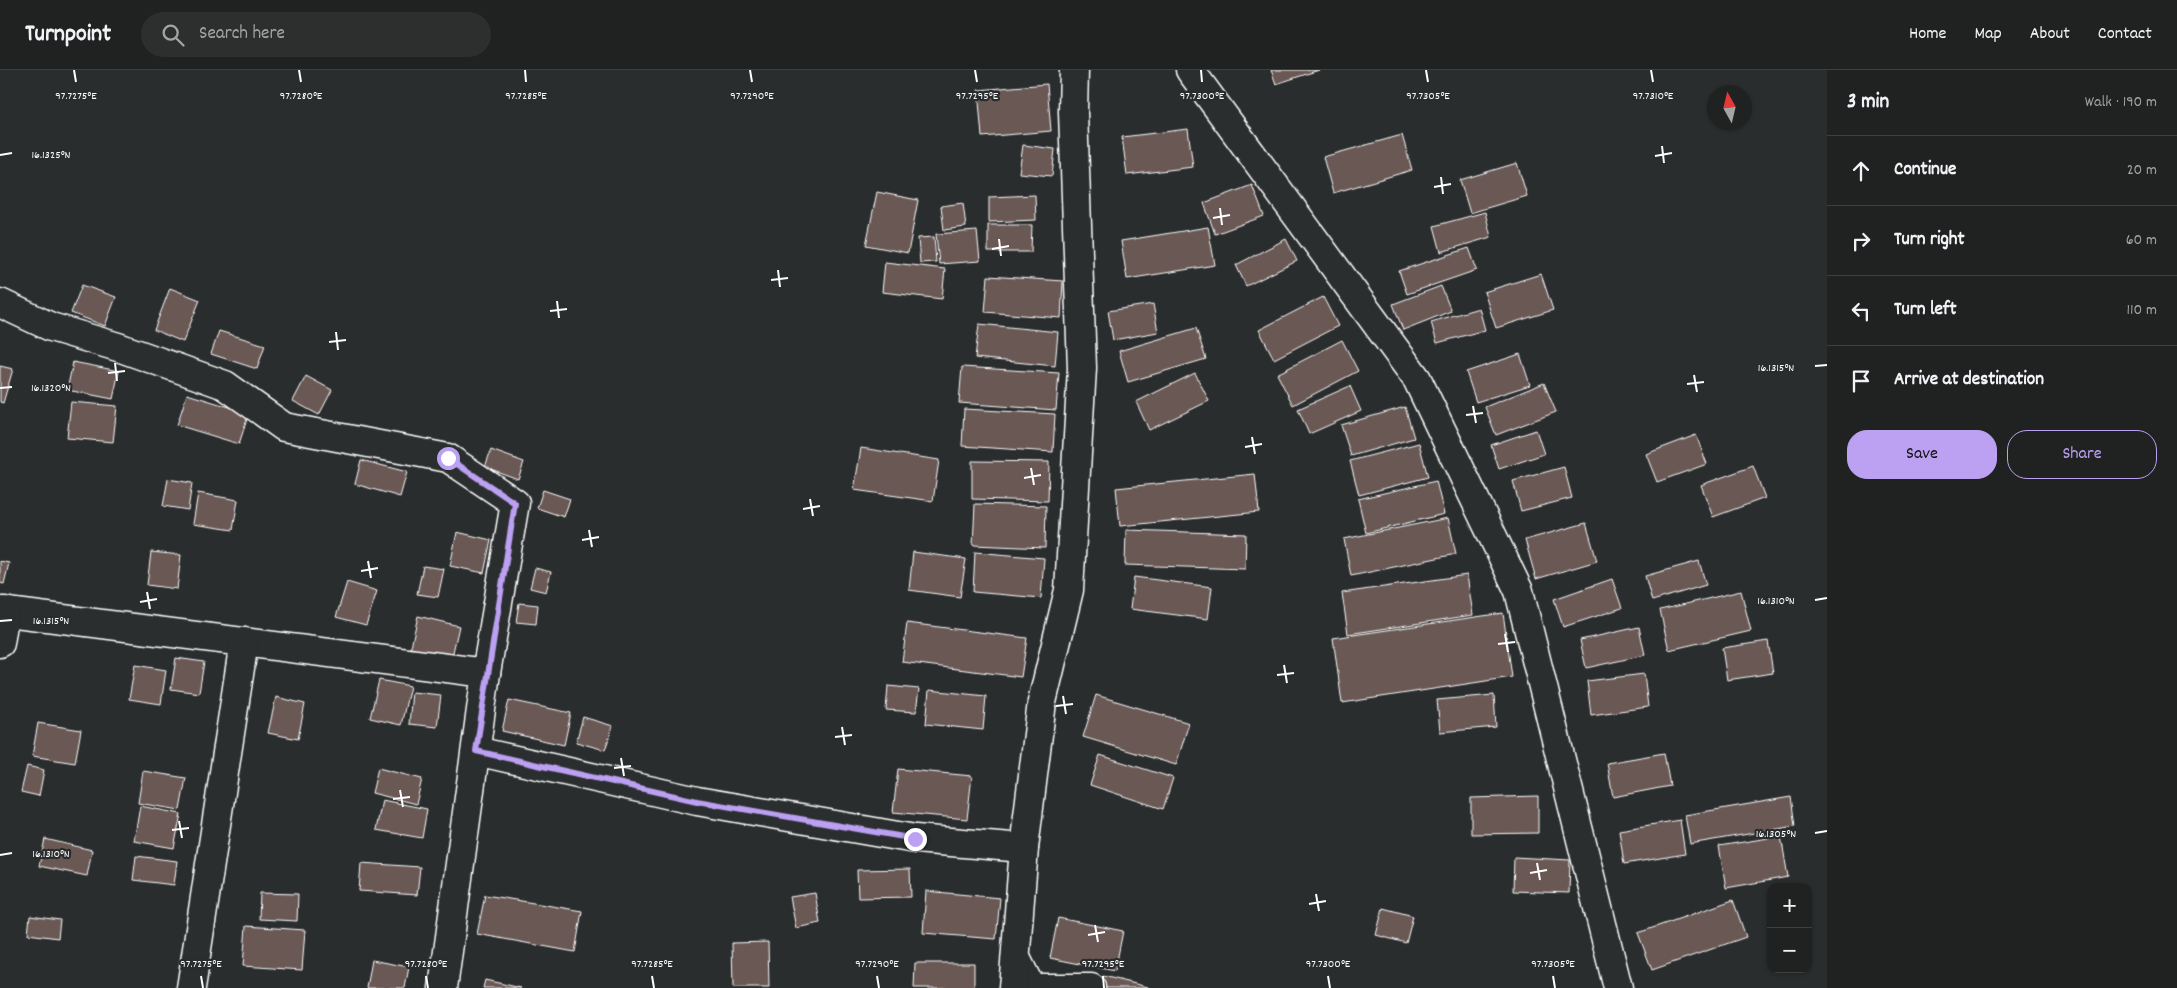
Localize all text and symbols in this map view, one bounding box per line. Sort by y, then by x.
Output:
search box [141,12,491,57]
text: Turnpoint [25,18,111,52]
icon: search [159,21,187,49]
text: Search here [199,21,285,48]
text: Home [1909,22,1946,47]
text: Map [1974,22,2002,47]
text: About [2030,22,2070,47]
text: Contact [2098,22,2152,47]
north arrow [1707,85,1752,130]
text: 97.7275°E [55,88,97,105]
text: 97.7280°E [280,88,323,105]
text: 97.7285°E [505,88,547,105]
text: 97.7290°E [730,88,774,105]
text: 97.7295°E [956,88,999,105]
text: 97.7300°E [1180,88,1225,105]
text: 97.7305°E [1406,88,1450,105]
text: 97.7310°E [1633,88,1674,105]
text: 3 min [1847,88,1889,118]
text: Walk · 190 m [2085,91,2157,114]
text: 16.1325°N [31,147,71,164]
icon: ahead [1847,157,1875,185]
text: Continue [1894,157,1956,184]
text: 20 m [2127,159,2157,182]
icon: right [1847,227,1875,255]
text: Turn right [1894,227,1965,254]
text: 60 m [2126,229,2157,252]
icon: left [1847,297,1875,325]
text: Turn left [1894,297,1957,324]
text: 110 m [2127,299,2157,322]
text: 16.1315°N [1758,360,1794,377]
icon: arrive [1847,367,1875,395]
text: Arrive at destination [1894,367,2044,394]
text: 16.1320°N [31,380,71,397]
button: Save [1847,430,1997,479]
button: Share [2007,430,2157,479]
route start [437,447,460,470]
text: 16.1310°N [1757,593,1795,610]
text: 16.1315°N [33,613,69,630]
text: 16.1305°N [1756,826,1796,843]
route end [904,828,927,851]
text: 16.1310°N [32,846,70,863]
map controls [1767,883,1812,973]
button: + [1767,883,1812,928]
button: − [1767,928,1812,973]
text: 97.7275°E [180,956,222,973]
text: 97.7280°E [405,956,448,973]
text: 97.7285°E [631,956,673,973]
text: 97.7290°E [855,956,899,973]
text: 97.7295°E [1082,956,1125,973]
text: 97.7300°E [1306,956,1351,973]
text: 97.7305°E [1531,956,1575,973]

